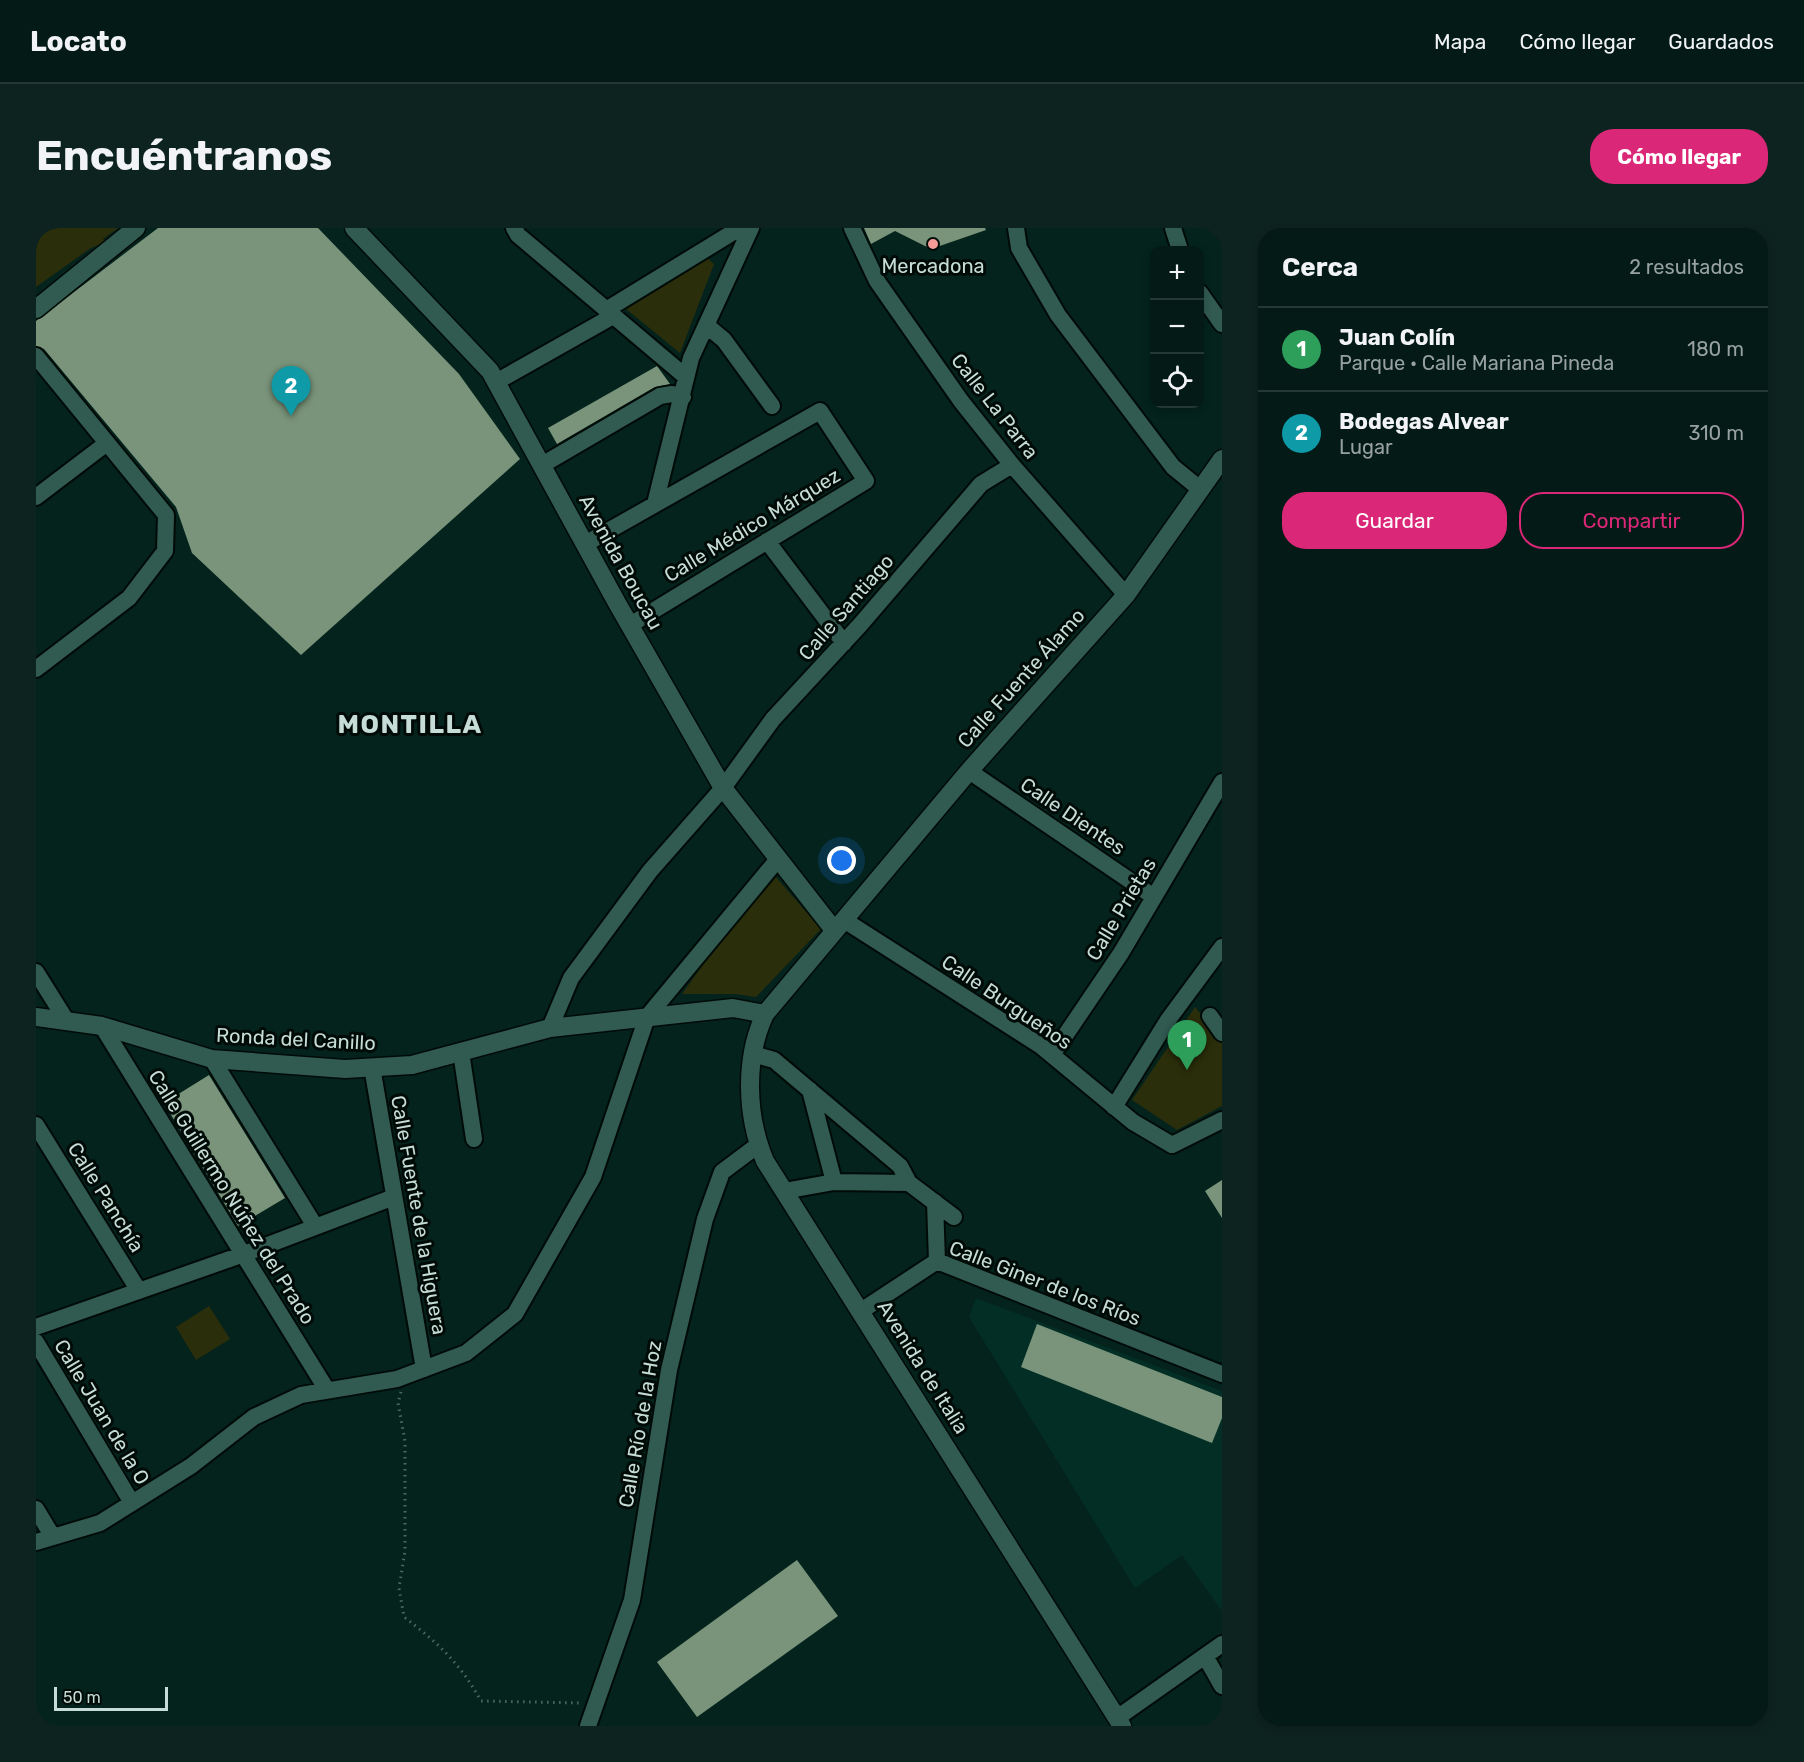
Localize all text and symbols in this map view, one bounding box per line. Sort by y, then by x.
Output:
text: Locato [30,25,127,58]
text: Mapa [1434,29,1486,54]
text: Cómo llegar [1519,29,1635,54]
text: Guardados [1668,29,1774,54]
button: Cómo llegar [1590,129,1768,184]
text: Encuéntranos [36,131,332,181]
marker: Mercadona [926,237,940,251]
map controls [1150,246,1204,408]
button: + [1150,246,1204,300]
text: Cerca [1282,252,1358,283]
place label: Mercadona [881,254,985,278]
text: 2 resultados [1629,255,1744,279]
button: − [1150,300,1204,354]
text: Juan Colín [1339,324,1455,351]
text: 1 [1297,337,1306,361]
text: 180 m [1687,337,1744,361]
street label: Calle La Parra [946,349,1044,463]
text: Parque · Calle Mariana Pineda [1339,351,1614,375]
button: locate [1150,354,1204,408]
pin: 2 [272,366,310,416]
text: Bodegas Alvear [1339,408,1509,435]
text: 2 [1295,421,1308,445]
text: 310 m [1688,421,1744,445]
text: Lugar [1339,435,1393,459]
street label: Calle Médico Márquez [660,463,844,587]
street label: Avenida Boucau [574,490,668,634]
button: Guardar [1282,492,1507,549]
button: Compartir [1519,492,1744,549]
street label: Calle Santiago [793,549,899,665]
street label: Calle Fuente Álamo [952,604,1090,752]
district label: MONTILLA [337,709,483,740]
street label: Calle Dientes [1016,772,1130,860]
your location [827,846,856,875]
street label: Calle Prietas [1081,853,1161,965]
street label: Calle Burgueños [937,950,1077,1054]
pin: 1 [1168,1020,1206,1070]
street label: Ronda del Canillo [216,1023,376,1055]
street label: Calle Guillermo Núñez del Prado [144,1065,320,1329]
street label: Calle Fuente de la Higuera [386,1094,452,1336]
street label: Calle Panchía [63,1138,149,1256]
street label: Calle Giner de los Ríos [946,1235,1144,1331]
street label: Avenida de Italia [872,1296,974,1438]
street label: Calle Juan de la O [49,1335,155,1489]
street label: Calle Río de la Hoz [613,1339,667,1509]
scale bar [54,1684,168,1712]
text: 50 m [63,1688,101,1707]

